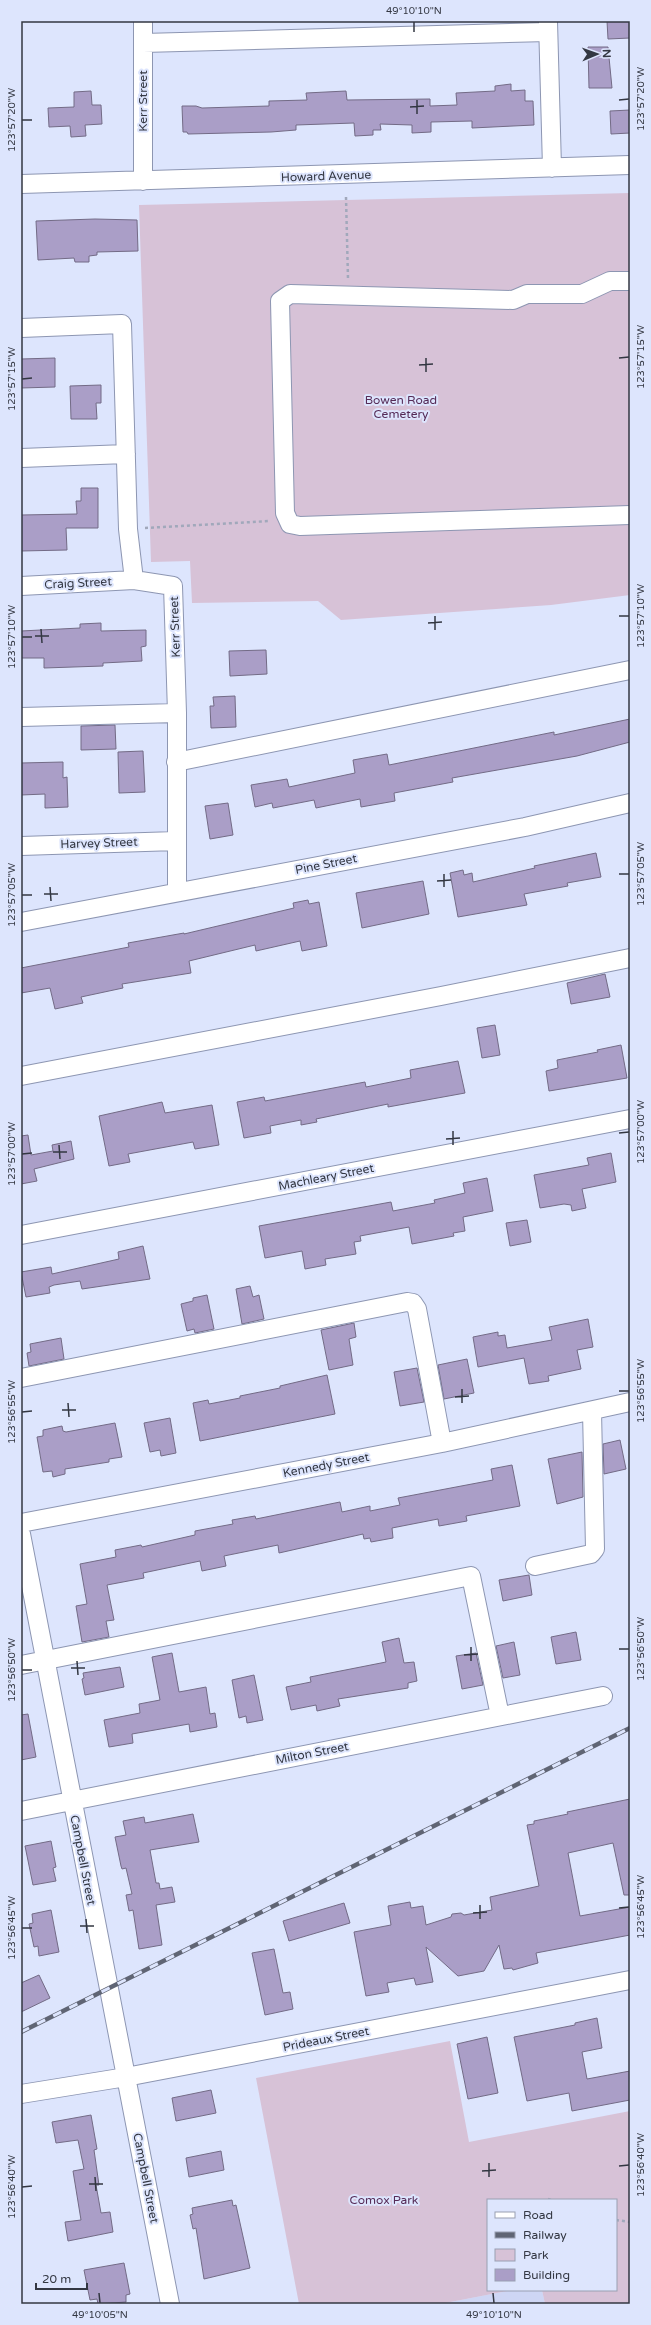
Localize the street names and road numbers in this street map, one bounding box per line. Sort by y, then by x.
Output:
street label: Kerr Street [136,70,150,132]
street label: Howard Avenue [281,167,372,185]
street label: Craig Street [44,574,113,592]
street label: Kerr Street [167,596,183,658]
street label: Harvey Street [60,835,138,851]
street label: Pine Street [294,851,358,877]
street label: Machleary Street [277,1161,375,1193]
street label: Kennedy Street [282,1450,371,1480]
street label: Milton Street [274,1739,350,1767]
street label: Campbell Street [67,1814,99,1907]
street label: Prideaux Street [282,2024,371,2054]
street label: Campbell Street [130,2132,162,2225]

